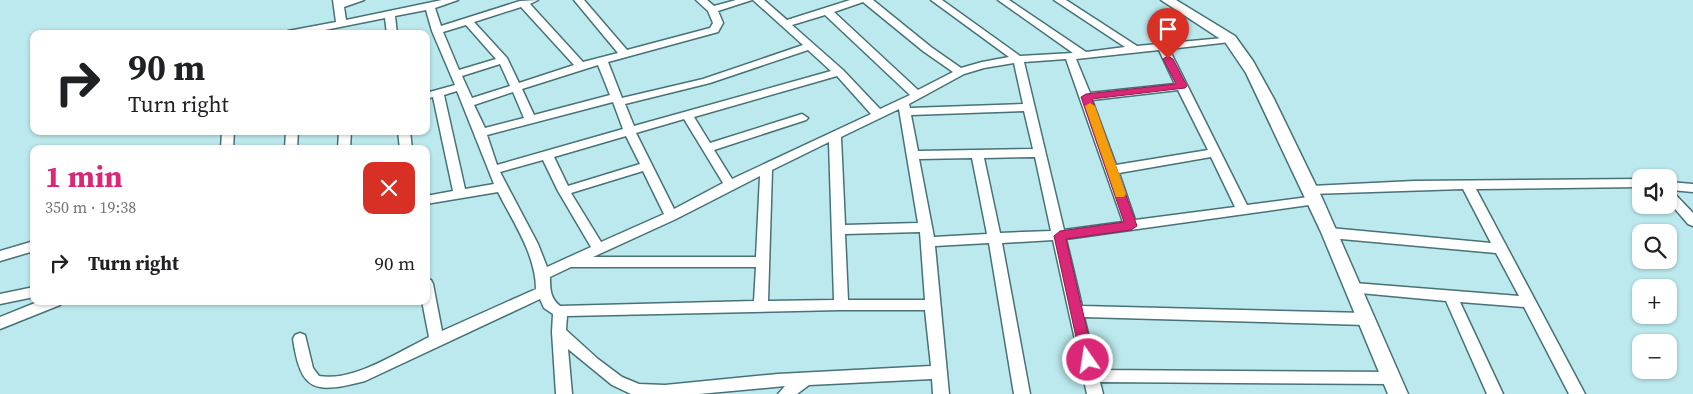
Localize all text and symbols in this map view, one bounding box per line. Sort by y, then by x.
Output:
pin [1147,8,1189,59]
icon: arrive [1154,15,1182,43]
text: 90 m [128,44,205,92]
icon: right [45,50,110,115]
text: Turn right [128,89,229,119]
text: 1 min [45,156,123,197]
button: close [363,162,415,214]
map controls [1632,169,1677,379]
button: sound [1632,169,1677,214]
text: 350 m · 19:38 [45,196,136,218]
button: search [1632,224,1677,269]
icon: right [45,249,73,277]
text: Turn right [88,250,179,276]
text: 90 m [374,250,415,276]
button: + [1632,279,1677,324]
position arrow [1061,333,1113,385]
button: − [1632,334,1677,379]

